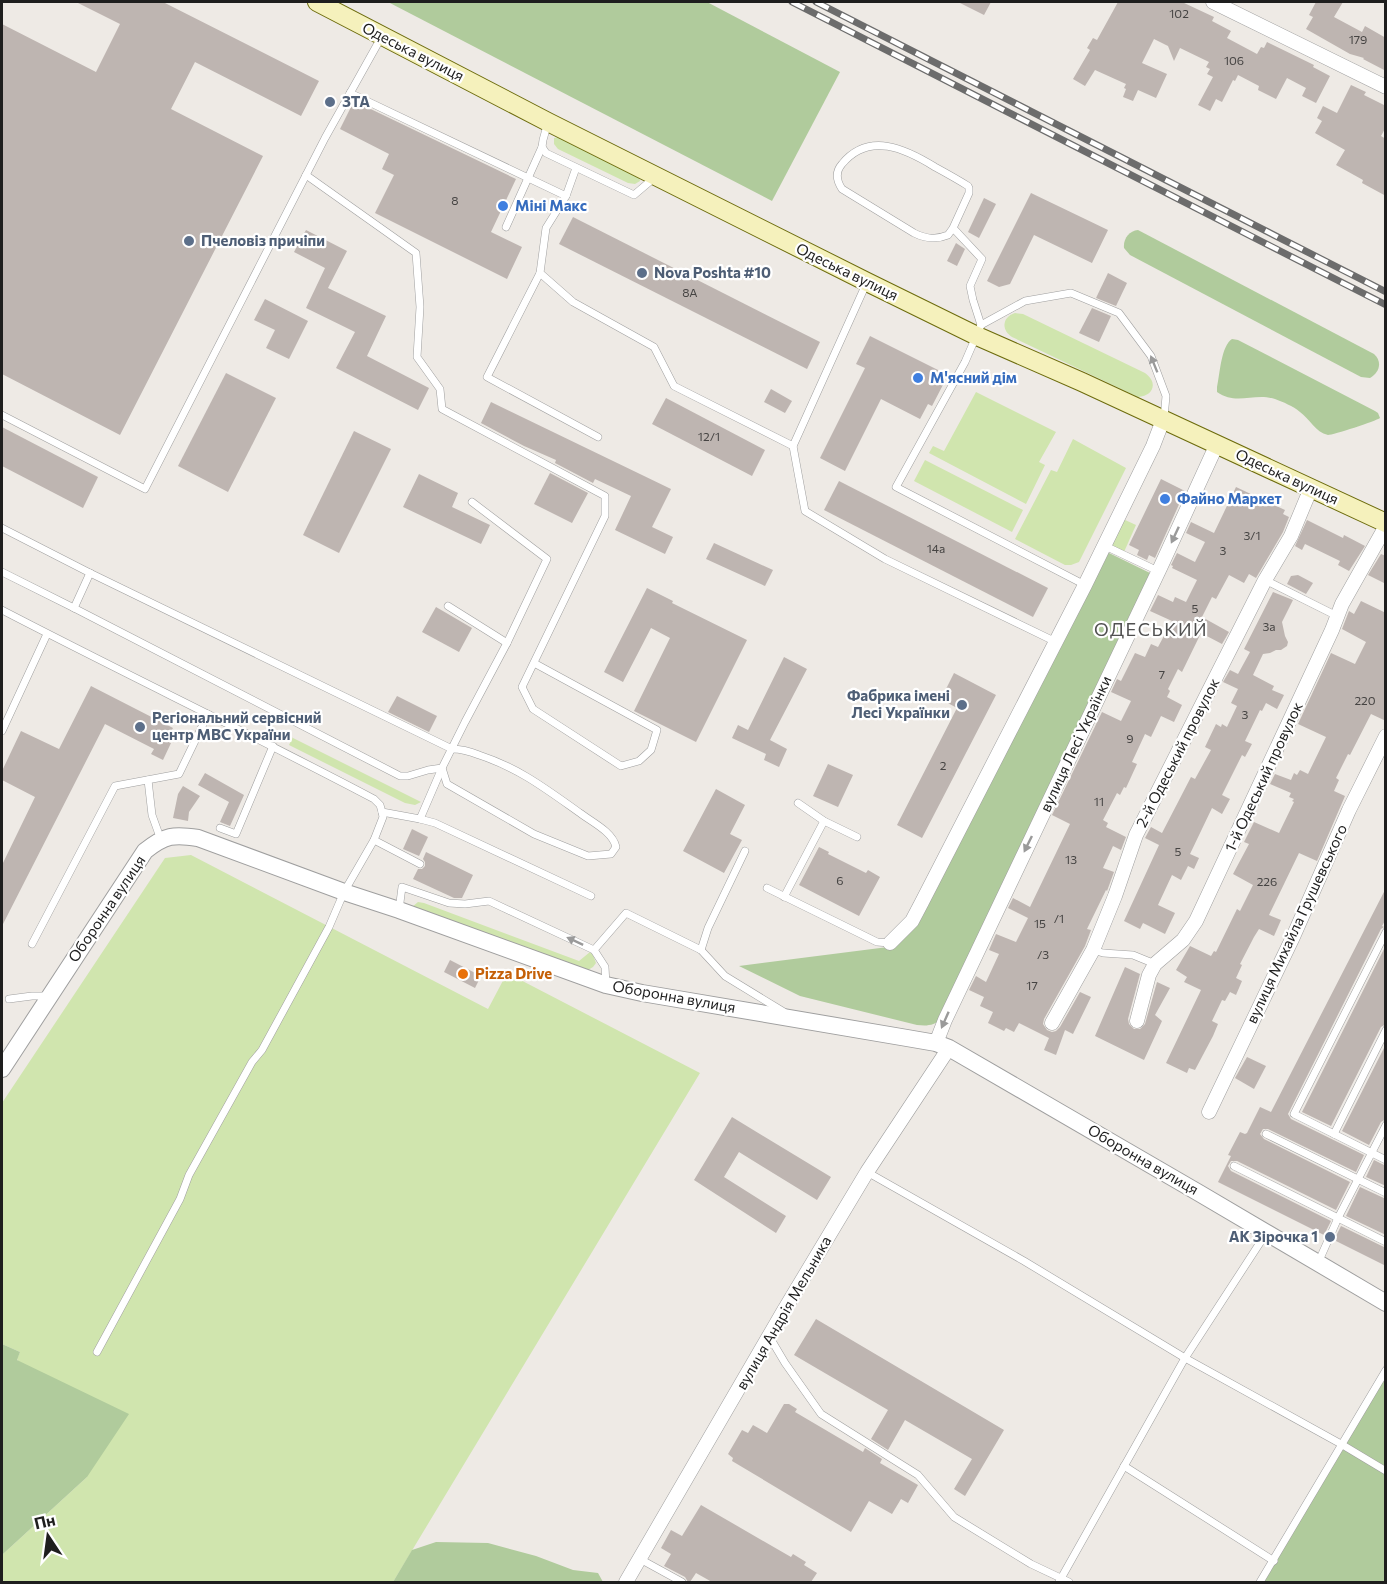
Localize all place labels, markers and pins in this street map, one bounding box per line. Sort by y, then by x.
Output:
place label: ЗТА [342,92,370,110]
marker: ЗТА [323,95,337,109]
place label: Міні Макс [515,196,587,214]
marker: Міні Макс [496,199,510,213]
place label: Пчеловіз причіпи [201,231,325,249]
marker: Пчеловіз причіпи [182,234,196,248]
place label: Nova Poshta #10 [654,263,771,281]
marker: Nova Poshta #10 [635,266,649,280]
place label: М'ясний дім [930,368,1017,386]
marker: М'ясний дім [911,371,925,385]
place label: Файно Маркет [1177,489,1282,507]
marker: Файно Маркет [1158,492,1172,506]
place label: Фабрика імені Лесі Українки [847,686,950,721]
marker: Фабрика імені Лесі Українки [955,698,969,712]
place label: Регіональний сервісний центр МВС України [152,708,322,743]
marker: Регіональний сервісний центр МВС України [133,720,147,734]
place label: Pizza Drive [475,964,552,982]
marker: Pizza Drive [456,967,470,981]
place label: АК Зірочка 1 [1229,1227,1318,1245]
marker: АК Зірочка 1 [1323,1230,1337,1244]

